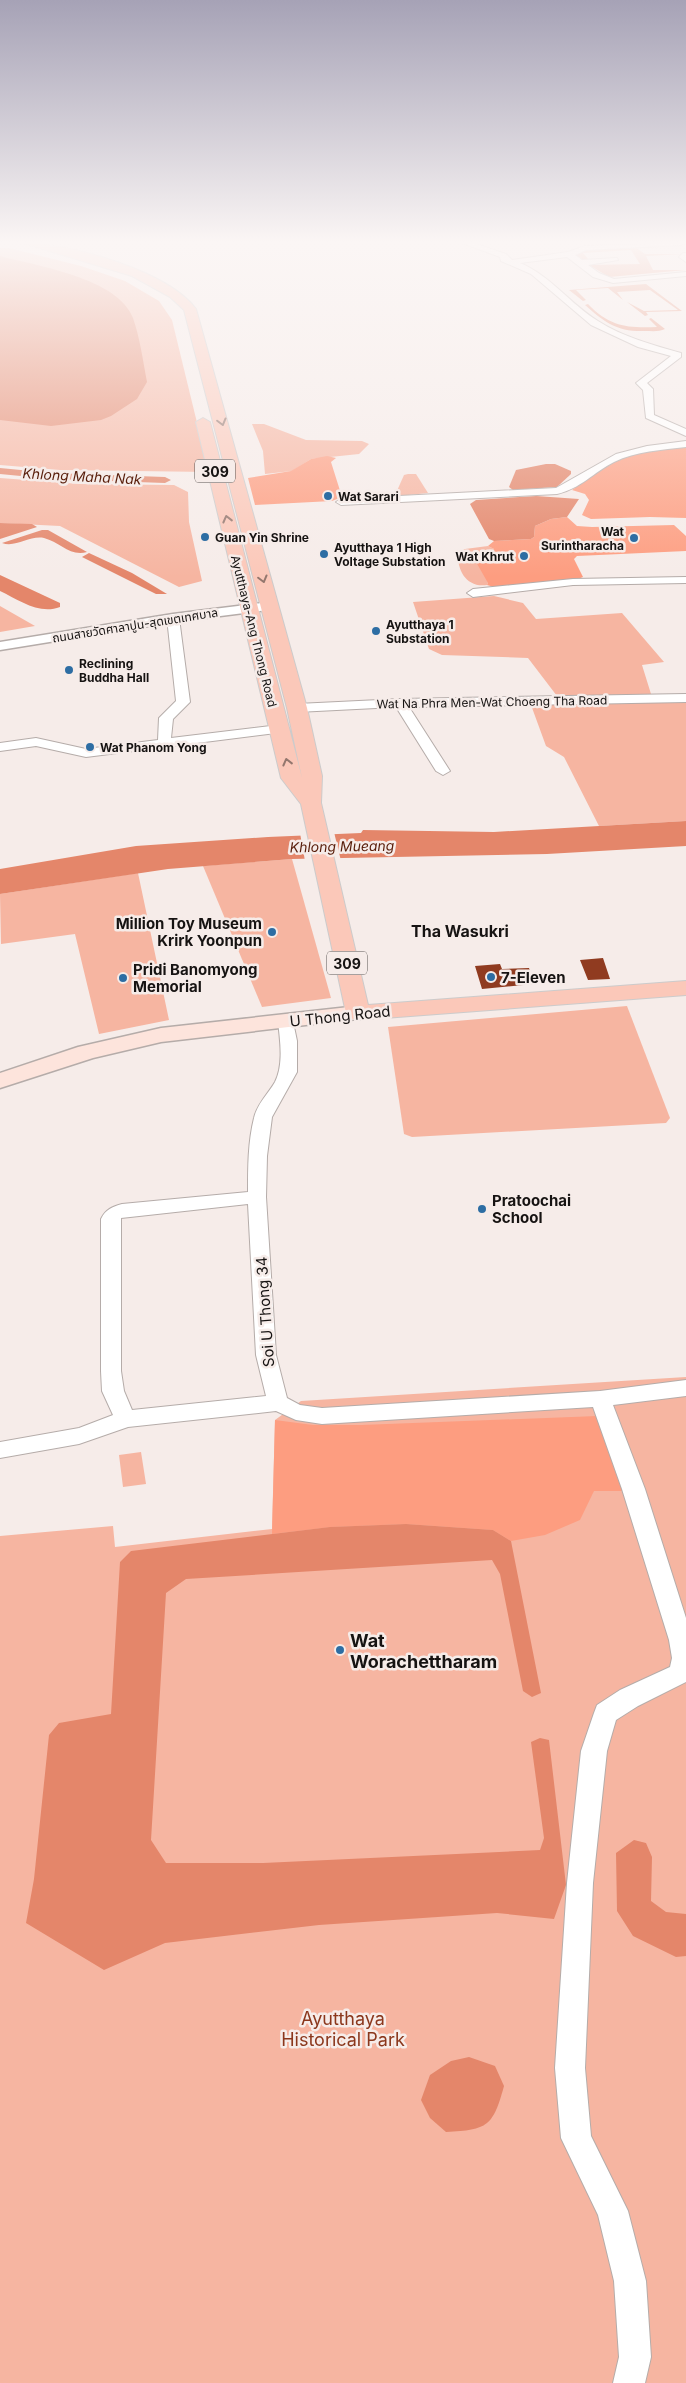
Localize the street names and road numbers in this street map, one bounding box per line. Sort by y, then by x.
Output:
road number: 309 [195,460,235,482]
street label: Ayutthaya-Ang Thong Road [228,554,280,708]
street label: ถนนสายวัดศาลาปูน-สุดเขตเทศบาล [51,604,219,646]
street label: Wat Na Phra Men-Wat Choeng Tha Road [377,692,607,712]
road number: 309 [327,951,367,974]
street label: U Thong Road [289,1001,391,1031]
street label: Soi U Thong 34 [252,1256,278,1368]

